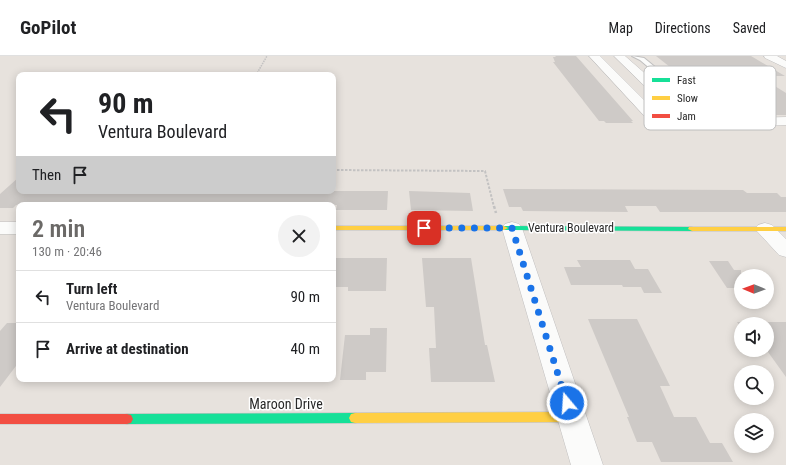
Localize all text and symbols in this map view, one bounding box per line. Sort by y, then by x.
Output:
text: GoPilot [20,16,76,39]
text: Map [609,20,633,36]
text: Directions [655,20,711,36]
text: Saved [733,20,766,36]
legend [644,66,776,130]
text: Fast [677,74,696,87]
text: 90 m [98,87,154,120]
icon: left [32,88,84,140]
text: Slow [677,92,698,105]
text: Jam [677,110,696,123]
text: Ventura Boulevard [98,121,227,142]
icon: arrive [69,164,91,186]
text: Then [32,166,61,184]
pin [407,211,441,245]
text: 2 min [32,215,85,243]
button: close [278,215,320,257]
icon: arrive [413,217,435,239]
street label: Ventura Boulevard [528,221,614,235]
text: 130 m · 20:46 [32,244,102,259]
north arrow [734,269,774,309]
map controls [734,269,774,453]
text: Turn left [66,280,117,298]
icon: left [32,286,54,308]
text: 90 m [290,288,320,306]
text: Ventura Boulevard [66,298,159,313]
button: sound [734,317,774,357]
icon: arrive [32,338,54,360]
text: Arrive at destination [66,340,189,358]
text: 40 m [290,340,320,358]
button: search [734,365,774,405]
position arrow [546,382,588,424]
street label: Maroon Drive [249,396,323,412]
button: layers [734,413,774,453]

